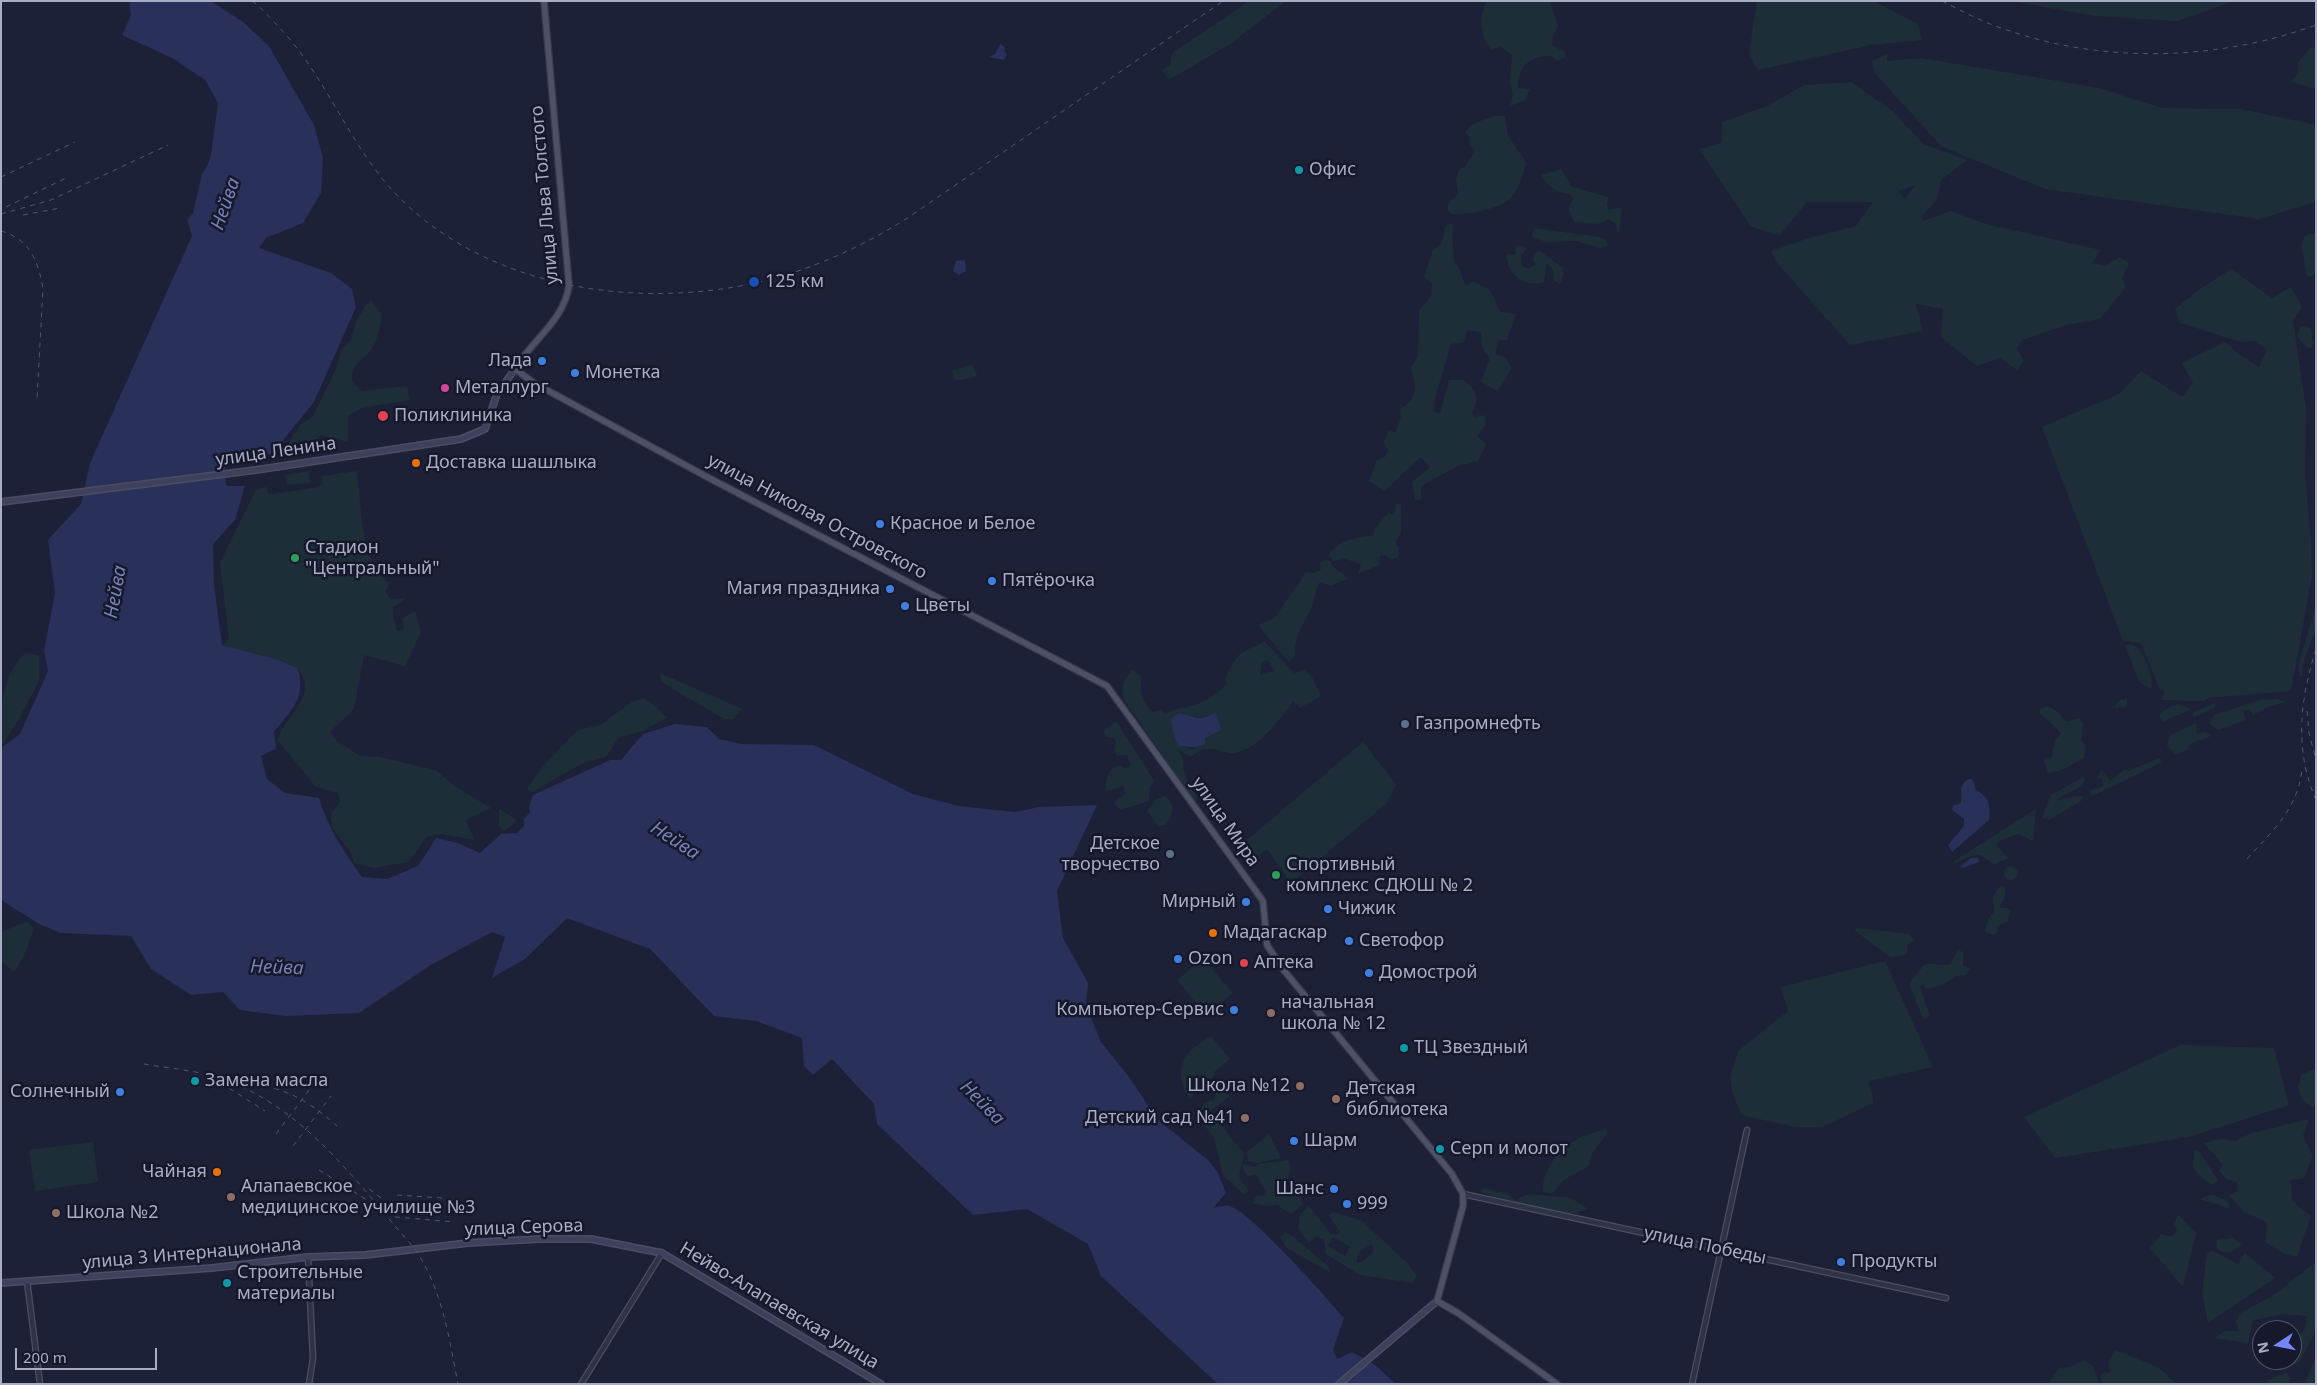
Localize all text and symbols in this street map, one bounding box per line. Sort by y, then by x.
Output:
street label: улица Льва Толстого [526,105,564,285]
place label: Офис [1309,159,1356,181]
marker: Офис [1293,164,1305,176]
water label: Нейва [207,175,245,233]
place label: 125 км [765,271,824,293]
marker: 125 км [747,275,761,289]
place label: Лада [488,350,532,372]
marker: Лада [536,355,548,367]
place label: Монетка [585,362,660,384]
marker: Монетка [569,367,581,379]
place label: Металлург [455,377,549,399]
marker: Металлург [439,382,451,394]
place label: Поликлиника [394,405,512,427]
marker: Поликлиника [376,409,390,423]
street label: улица Ленина [214,433,338,471]
street label: улица Николая Островского [703,450,931,584]
place label: Доставка шашлыка [426,452,597,474]
marker: Доставка шашлыка [410,457,422,469]
place label: Красное и Белое [890,513,1035,535]
marker: Красное и Белое [874,518,886,530]
place label: Стадион "Центральный" [305,537,440,580]
marker: Стадион "Центральный" [289,552,301,564]
water label: Нейва [100,564,132,620]
place label: Пятёрочка [1002,570,1095,592]
marker: Пятёрочка [986,575,998,587]
place label: Магия праздника [727,578,880,600]
marker: Магия праздника [884,583,896,595]
place label: Цветы [915,595,970,617]
marker: Цветы [899,600,911,612]
place label: Газпромнефть [1415,713,1541,735]
marker: Газпромнефть [1399,718,1411,730]
street label: улица Мира [1186,773,1264,871]
water label: Нейва [646,817,704,865]
place label: Детское творчество [1061,833,1160,876]
marker: Детское творчество [1164,848,1176,860]
place label: Спортивный комплекс СДЮШ № 2 [1286,854,1473,896]
marker: Спортивный комплекс СДЮШ № 2 [1270,869,1282,881]
place label: Мирный [1162,891,1236,913]
marker: Мирный [1240,896,1252,908]
place label: Чижик [1338,898,1396,920]
marker: Чижик [1322,903,1334,915]
place label: Мадагаскар [1223,922,1327,944]
marker: Мадагаскар [1207,927,1219,939]
place label: Светофор [1359,930,1444,952]
marker: Светофор [1343,935,1355,947]
place label: Ozon [1188,948,1233,970]
place label: Аптека [1254,952,1314,974]
marker: Ozon [1172,953,1184,965]
water label: Нейва [250,956,304,980]
marker: Аптека [1238,957,1250,969]
place label: Домострой [1379,962,1477,984]
marker: Домострой [1363,967,1375,979]
place label: начальная школа № 12 [1281,992,1386,1034]
place label: Компьютер-Сервис [1056,999,1224,1021]
marker: Компьютер-Сервис [1228,1004,1240,1016]
marker: начальная школа № 12 [1265,1007,1277,1019]
place label: ТЦ Звездный [1414,1037,1528,1059]
marker: ТЦ Звездный [1398,1042,1410,1054]
place label: Замена масла [205,1070,328,1092]
marker: Замена масла [189,1075,201,1087]
place label: Школа №12 [1187,1075,1290,1097]
water label: Нейва [955,1076,1009,1130]
place label: Детская библиотека [1346,1078,1448,1120]
marker: Школа №12 [1294,1080,1306,1092]
place label: Солнечный [10,1081,110,1103]
marker: Солнечный [114,1086,126,1098]
marker: Детская библиотека [1330,1093,1342,1105]
place label: Детский сад №41 [1085,1107,1235,1129]
marker: Детский сад №41 [1239,1112,1251,1124]
place label: Шарм [1304,1130,1357,1152]
marker: Шарм [1288,1135,1300,1147]
place label: Серп и молот [1450,1138,1568,1160]
marker: Серп и молот [1434,1143,1446,1155]
place label: Чайная [142,1161,207,1183]
marker: Чайная [211,1166,223,1178]
place label: Алапаевское медицинское училище №3 [241,1176,475,1218]
place label: Шанс [1275,1178,1324,1200]
marker: Шанс [1328,1183,1340,1195]
marker: Алапаевское медицинское училище №3 [225,1191,237,1203]
place label: 999 [1357,1193,1388,1215]
marker: 999 [1341,1198,1353,1210]
place label: Школа №2 [66,1202,158,1224]
marker: Школа №2 [50,1207,62,1219]
street label: улица Серова [464,1215,584,1241]
street label: улица Победы [1642,1222,1768,1270]
street label: улица 3 Интернационала [81,1234,303,1274]
street label: Нейво-Алапаевская улица [676,1238,882,1374]
place label: Продукты [1851,1251,1937,1273]
marker: Продукты [1835,1256,1847,1268]
place label: Строительные материалы [237,1262,363,1304]
marker: Строительные материалы [221,1277,233,1289]
north arrow [2252,1320,2302,1370]
scale bar [18,1338,160,1370]
text: N [2252,1340,2273,1355]
text: 200 m [23,1347,67,1367]

